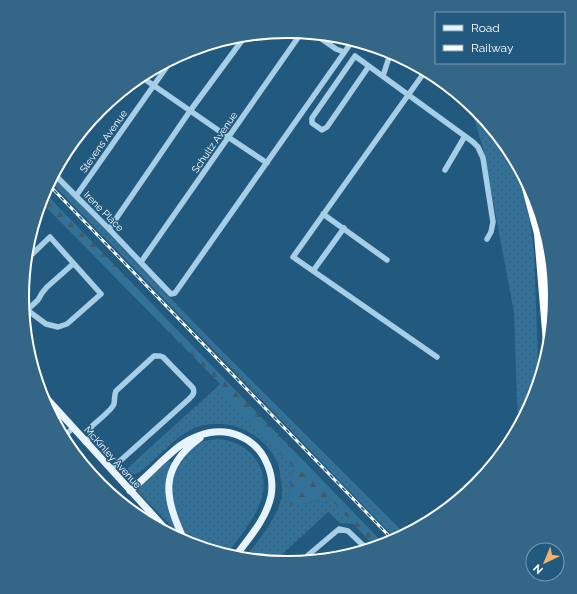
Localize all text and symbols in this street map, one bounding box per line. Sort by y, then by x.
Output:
legend [435,12,565,64]
text: Road [471,21,500,35]
text: Railway [471,41,514,55]
street label: Stevens Avenue [78,108,129,175]
street label: Schultz Avenue [189,110,240,175]
street label: Irene Place [81,189,126,234]
street label: McKinley Avenue [82,424,143,491]
north arrow [525,542,565,582]
text: N [531,561,546,576]

